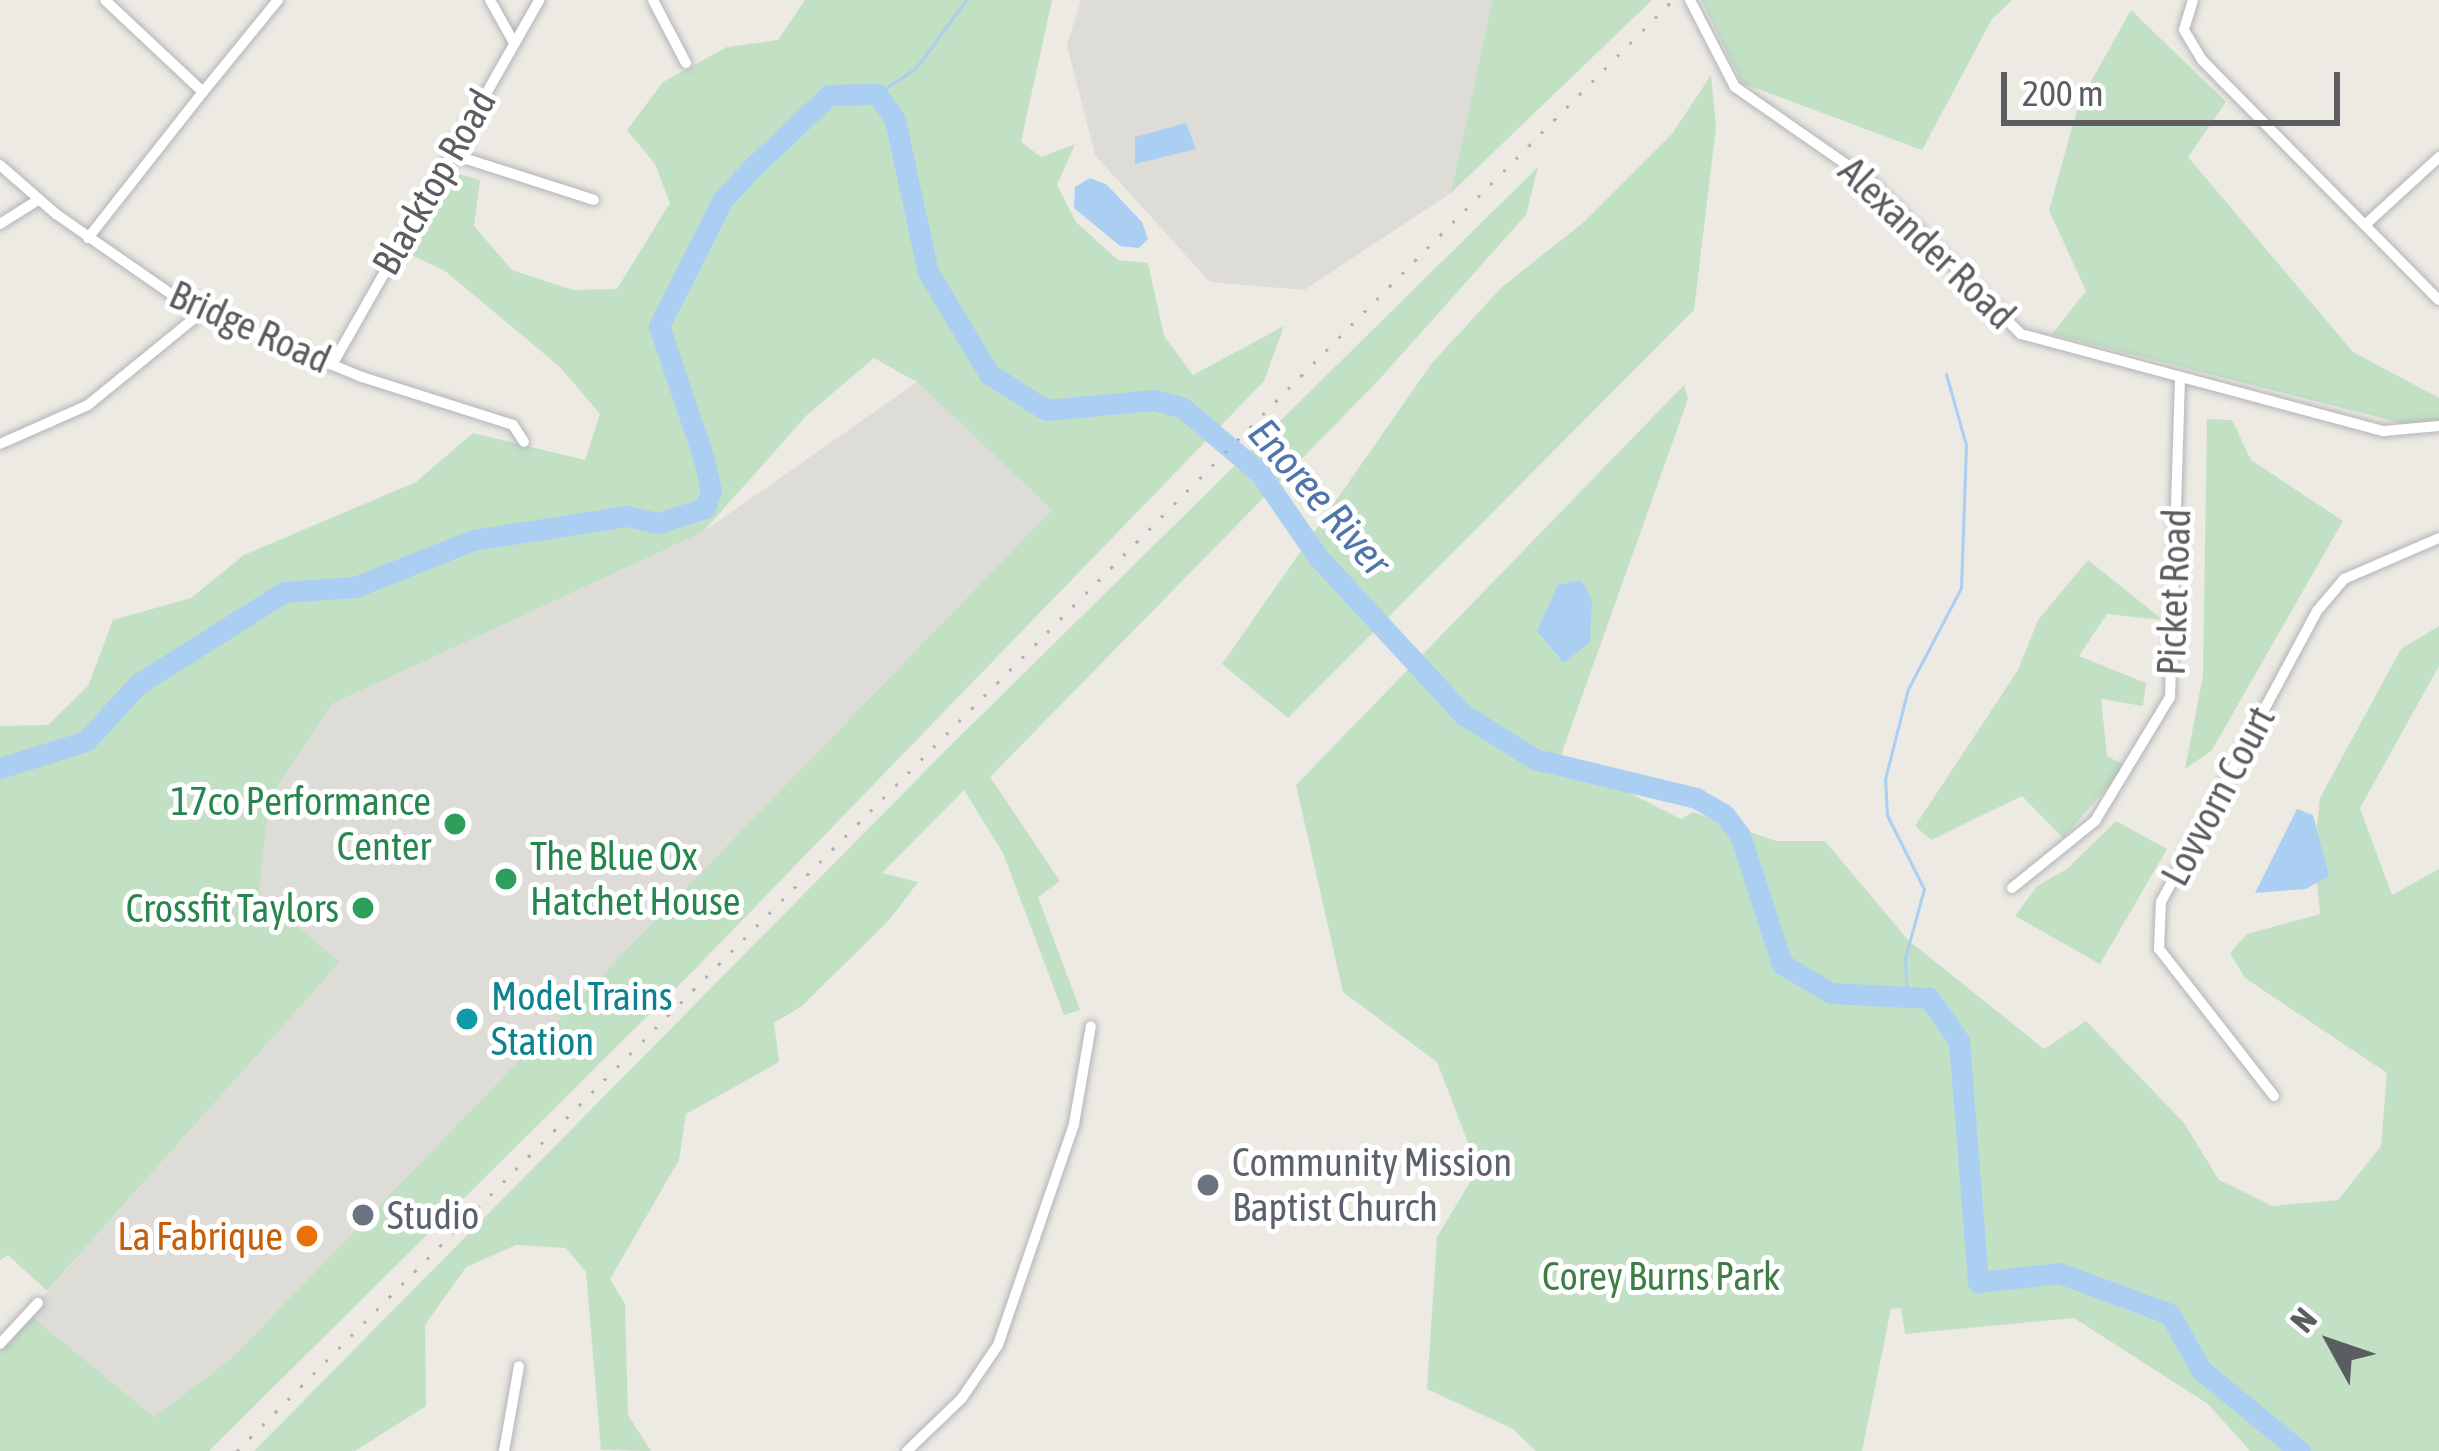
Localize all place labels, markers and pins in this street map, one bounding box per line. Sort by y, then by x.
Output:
place label: 17co Performance Center [171,779,431,870]
marker: 17co Performance Center [442,811,468,837]
place label: The Blue Ox Hatchet House [530,834,741,925]
marker: The Blue Ox Hatchet House [493,866,519,892]
place label: Crossfit Taylors [126,885,339,931]
marker: Crossfit Taylors [350,895,376,921]
place label: Model Trains Station [491,974,673,1065]
marker: Model Trains Station [454,1006,480,1032]
place label: Community Mission Baptist Church [1232,1140,1512,1231]
marker: Community Mission Baptist Church [1195,1172,1221,1198]
place label: Studio [387,1192,479,1238]
marker: Studio [350,1202,376,1228]
place label: La Fabrique [117,1213,283,1259]
marker: La Fabrique [294,1223,320,1249]

